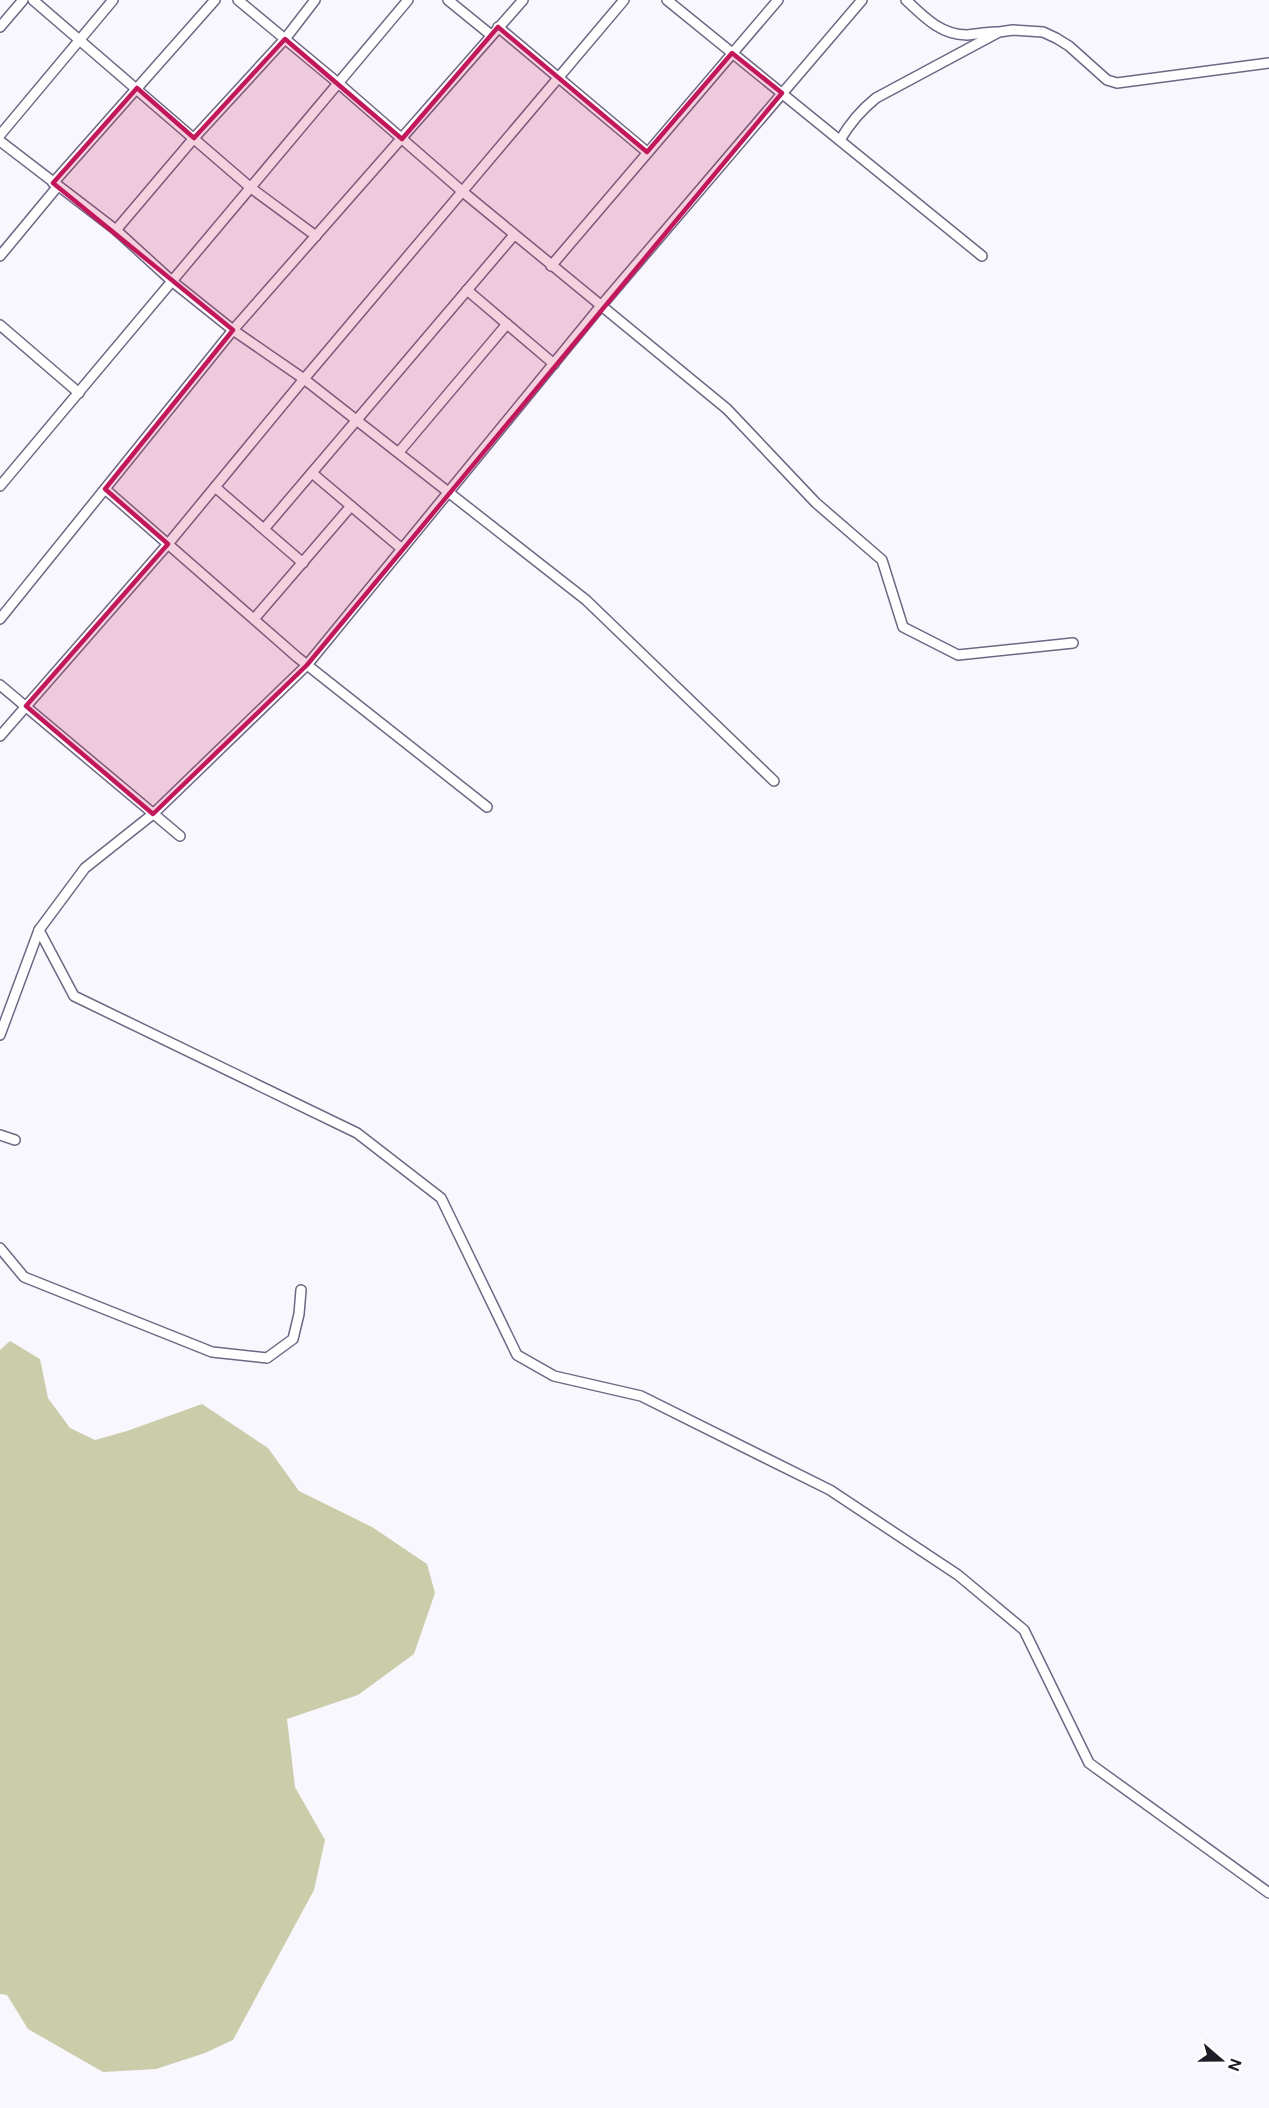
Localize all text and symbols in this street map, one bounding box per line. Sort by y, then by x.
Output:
north arrow [1191,2030,1251,2090]
text: N [1223,2056,1246,2074]

